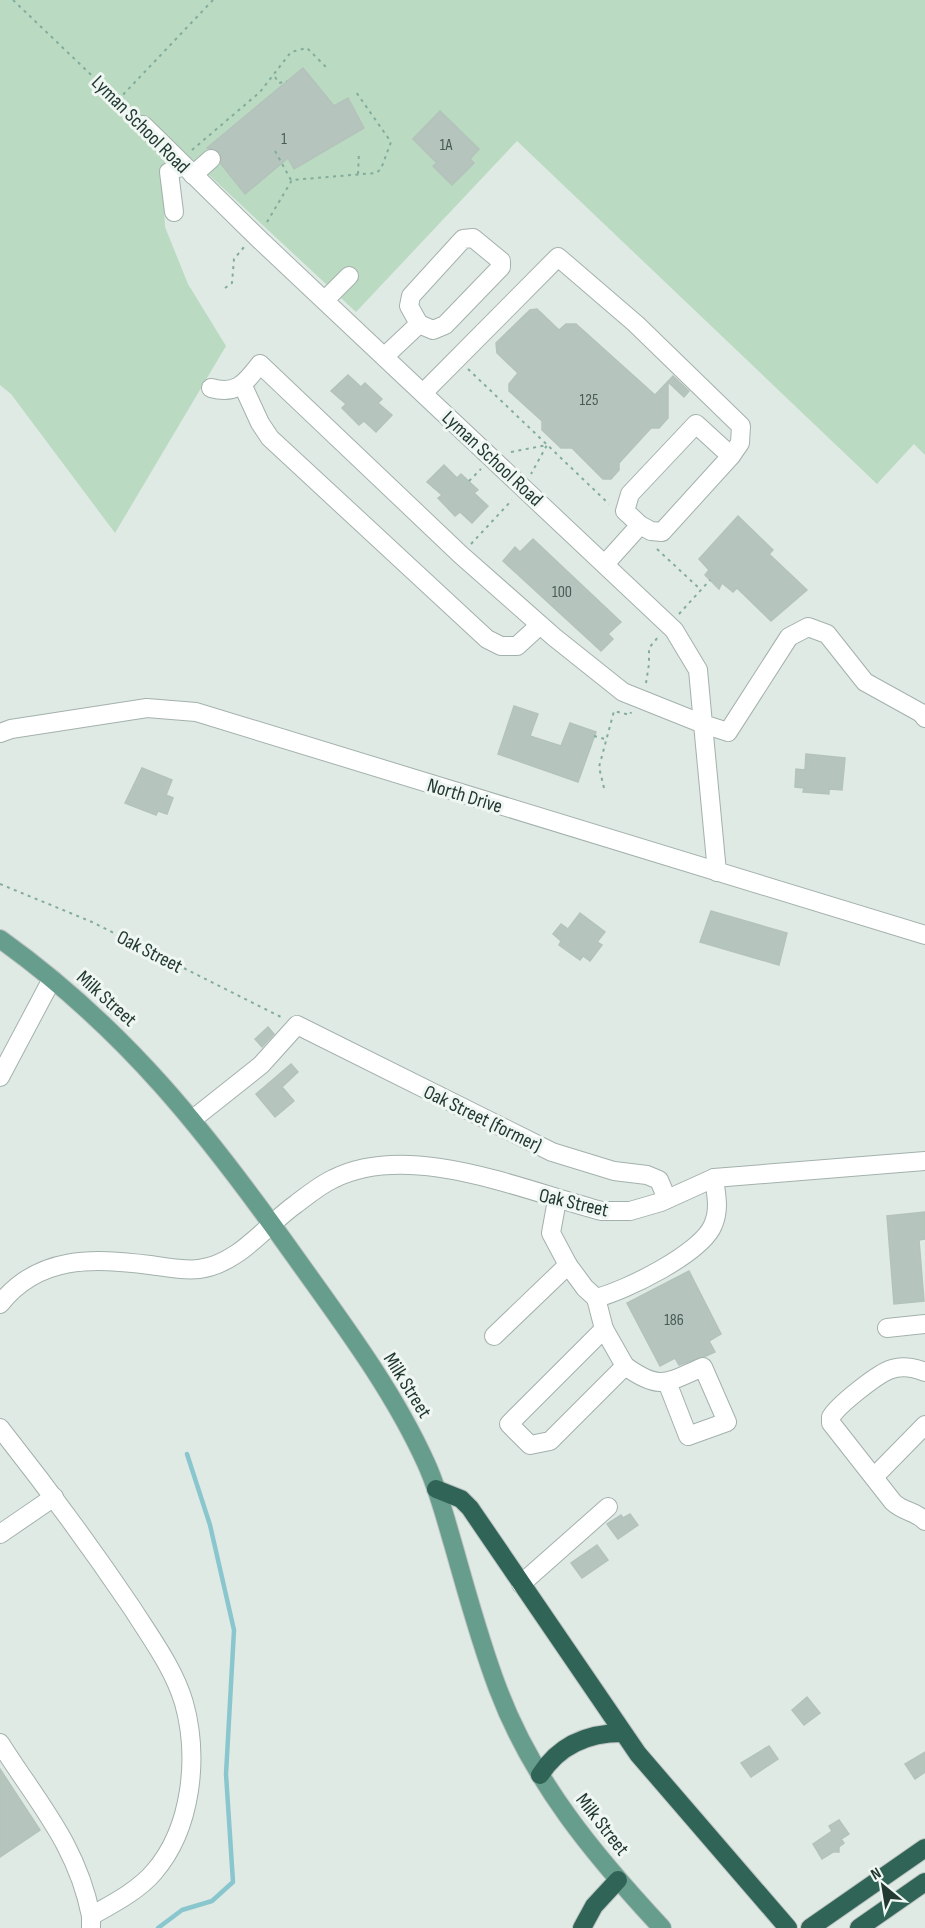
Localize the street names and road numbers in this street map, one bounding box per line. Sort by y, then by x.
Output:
street label: Lyman School Road [86,71,194,179]
street label: Lyman School Road [437,406,548,511]
street label: North Drive [424,773,505,819]
street label: Oak Street [113,925,186,979]
street label: Milk Street [71,966,141,1032]
street label: Oak Street (former) [420,1080,545,1158]
street label: Oak Street [537,1183,611,1223]
street label: Milk Street [378,1348,436,1423]
street label: Milk Street [570,1789,634,1861]

